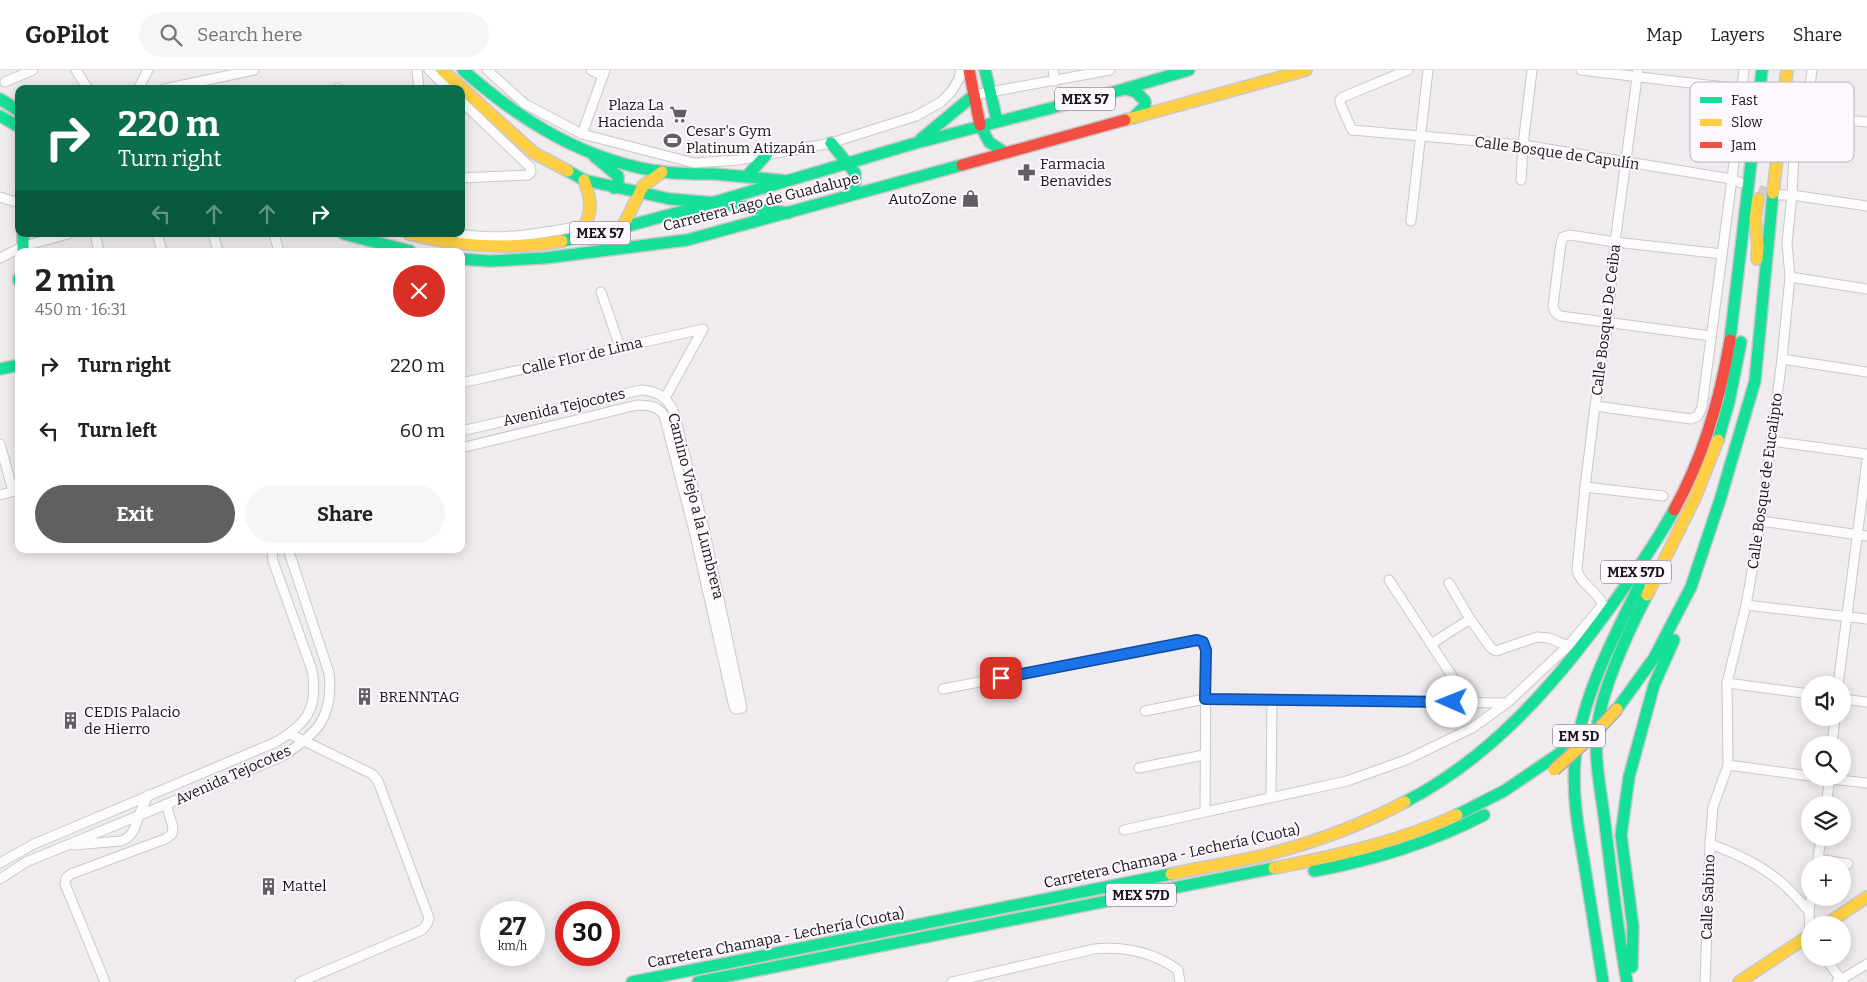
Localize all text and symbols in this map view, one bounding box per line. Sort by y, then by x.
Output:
search box [139,12,489,57]
text: GoPilot [25,21,109,49]
icon: search [157,21,185,49]
text: Search here [197,23,303,46]
text: Map [1646,24,1682,46]
text: Layers [1710,24,1765,46]
text: Share [1793,24,1842,46]
legend [1690,82,1854,162]
road number: MEX 57 [1055,88,1115,110]
text: Fast [1731,92,1758,109]
place label: Plaza La Hacienda [598,96,664,131]
text: 220 m [118,103,219,145]
supermarket icon: Plaza La Hacienda [668,104,688,124]
icon: right [35,105,100,170]
text: Slow [1731,114,1763,131]
place label: Cesar's Gym Platinum Atizapán [686,122,816,157]
sports icon: Cesar's Gym Platinum Atizapán [662,130,682,150]
street label: Calle Bosque de Capulín [1474,133,1641,174]
text: Jam [1730,137,1757,154]
text: Turn right [118,145,221,172]
place label: Farmacia Benavides [1040,155,1112,190]
pharmacy icon: Farmacia Benavides [1016,163,1036,183]
street label: Carretera Lago de Guadalupe [661,169,861,235]
shop icon: AutoZone [961,189,981,209]
place label: AutoZone [888,190,957,208]
icon: left [147,200,175,228]
icon: ahead [200,200,228,228]
icon: ahead [253,200,281,228]
icon: right [306,200,334,228]
road number: MEX 57 [570,222,630,244]
street label: Calle Bosque De Ceiba [1588,243,1624,397]
text: 2 min [35,263,115,299]
button: close [393,265,445,317]
text: 450 m · 16:31 [35,300,126,319]
street label: Calle Flor de Lima [520,333,644,379]
icon: right [35,352,63,380]
text: Turn right [78,354,171,377]
text: 220 m [390,354,445,377]
street label: Avenida Tejocotes [501,384,627,430]
street label: Calle Bosque de Eucalipto [1744,392,1786,570]
street label: Camino Viejo a la Lumbrera [664,411,728,601]
icon: left [35,417,63,445]
text: Turn left [78,419,157,442]
text: 60 m [400,419,445,442]
button: Exit [35,485,235,543]
button: Share [245,485,445,543]
road number: MEX 57D [1601,561,1671,584]
pin [980,657,1022,699]
icon: arrive [987,664,1015,692]
position arrow [1425,675,1477,727]
map controls [1801,676,1851,966]
button: sound [1801,676,1851,726]
building icon: BRENNTAG [355,687,375,707]
place label: BRENNTAG [379,688,460,706]
place label: CEDIS Palacio de Hierro [84,703,180,738]
building icon: CEDIS Palacio de Hierro [60,711,80,731]
road number: EM 5D [1553,724,1605,748]
button: search [1801,736,1851,786]
street label: Avenida Tejocotes [172,741,294,809]
button: layers [1801,796,1851,846]
street label: Carretera Chamapa - Lechería (Cuota) [1042,820,1302,892]
street label: Calle Sabino [1698,854,1718,940]
button: + [1801,856,1851,906]
building icon: Mattel [258,876,278,896]
place label: Mattel [282,877,327,895]
road number: MEX 57D [1106,884,1176,906]
speed limit sign: 30 [555,901,620,966]
street label: Carretera Chamapa - Lechería (Cuota) [646,904,906,972]
text: 27 [499,912,526,942]
button: − [1801,916,1851,966]
text: km/h [498,939,527,953]

